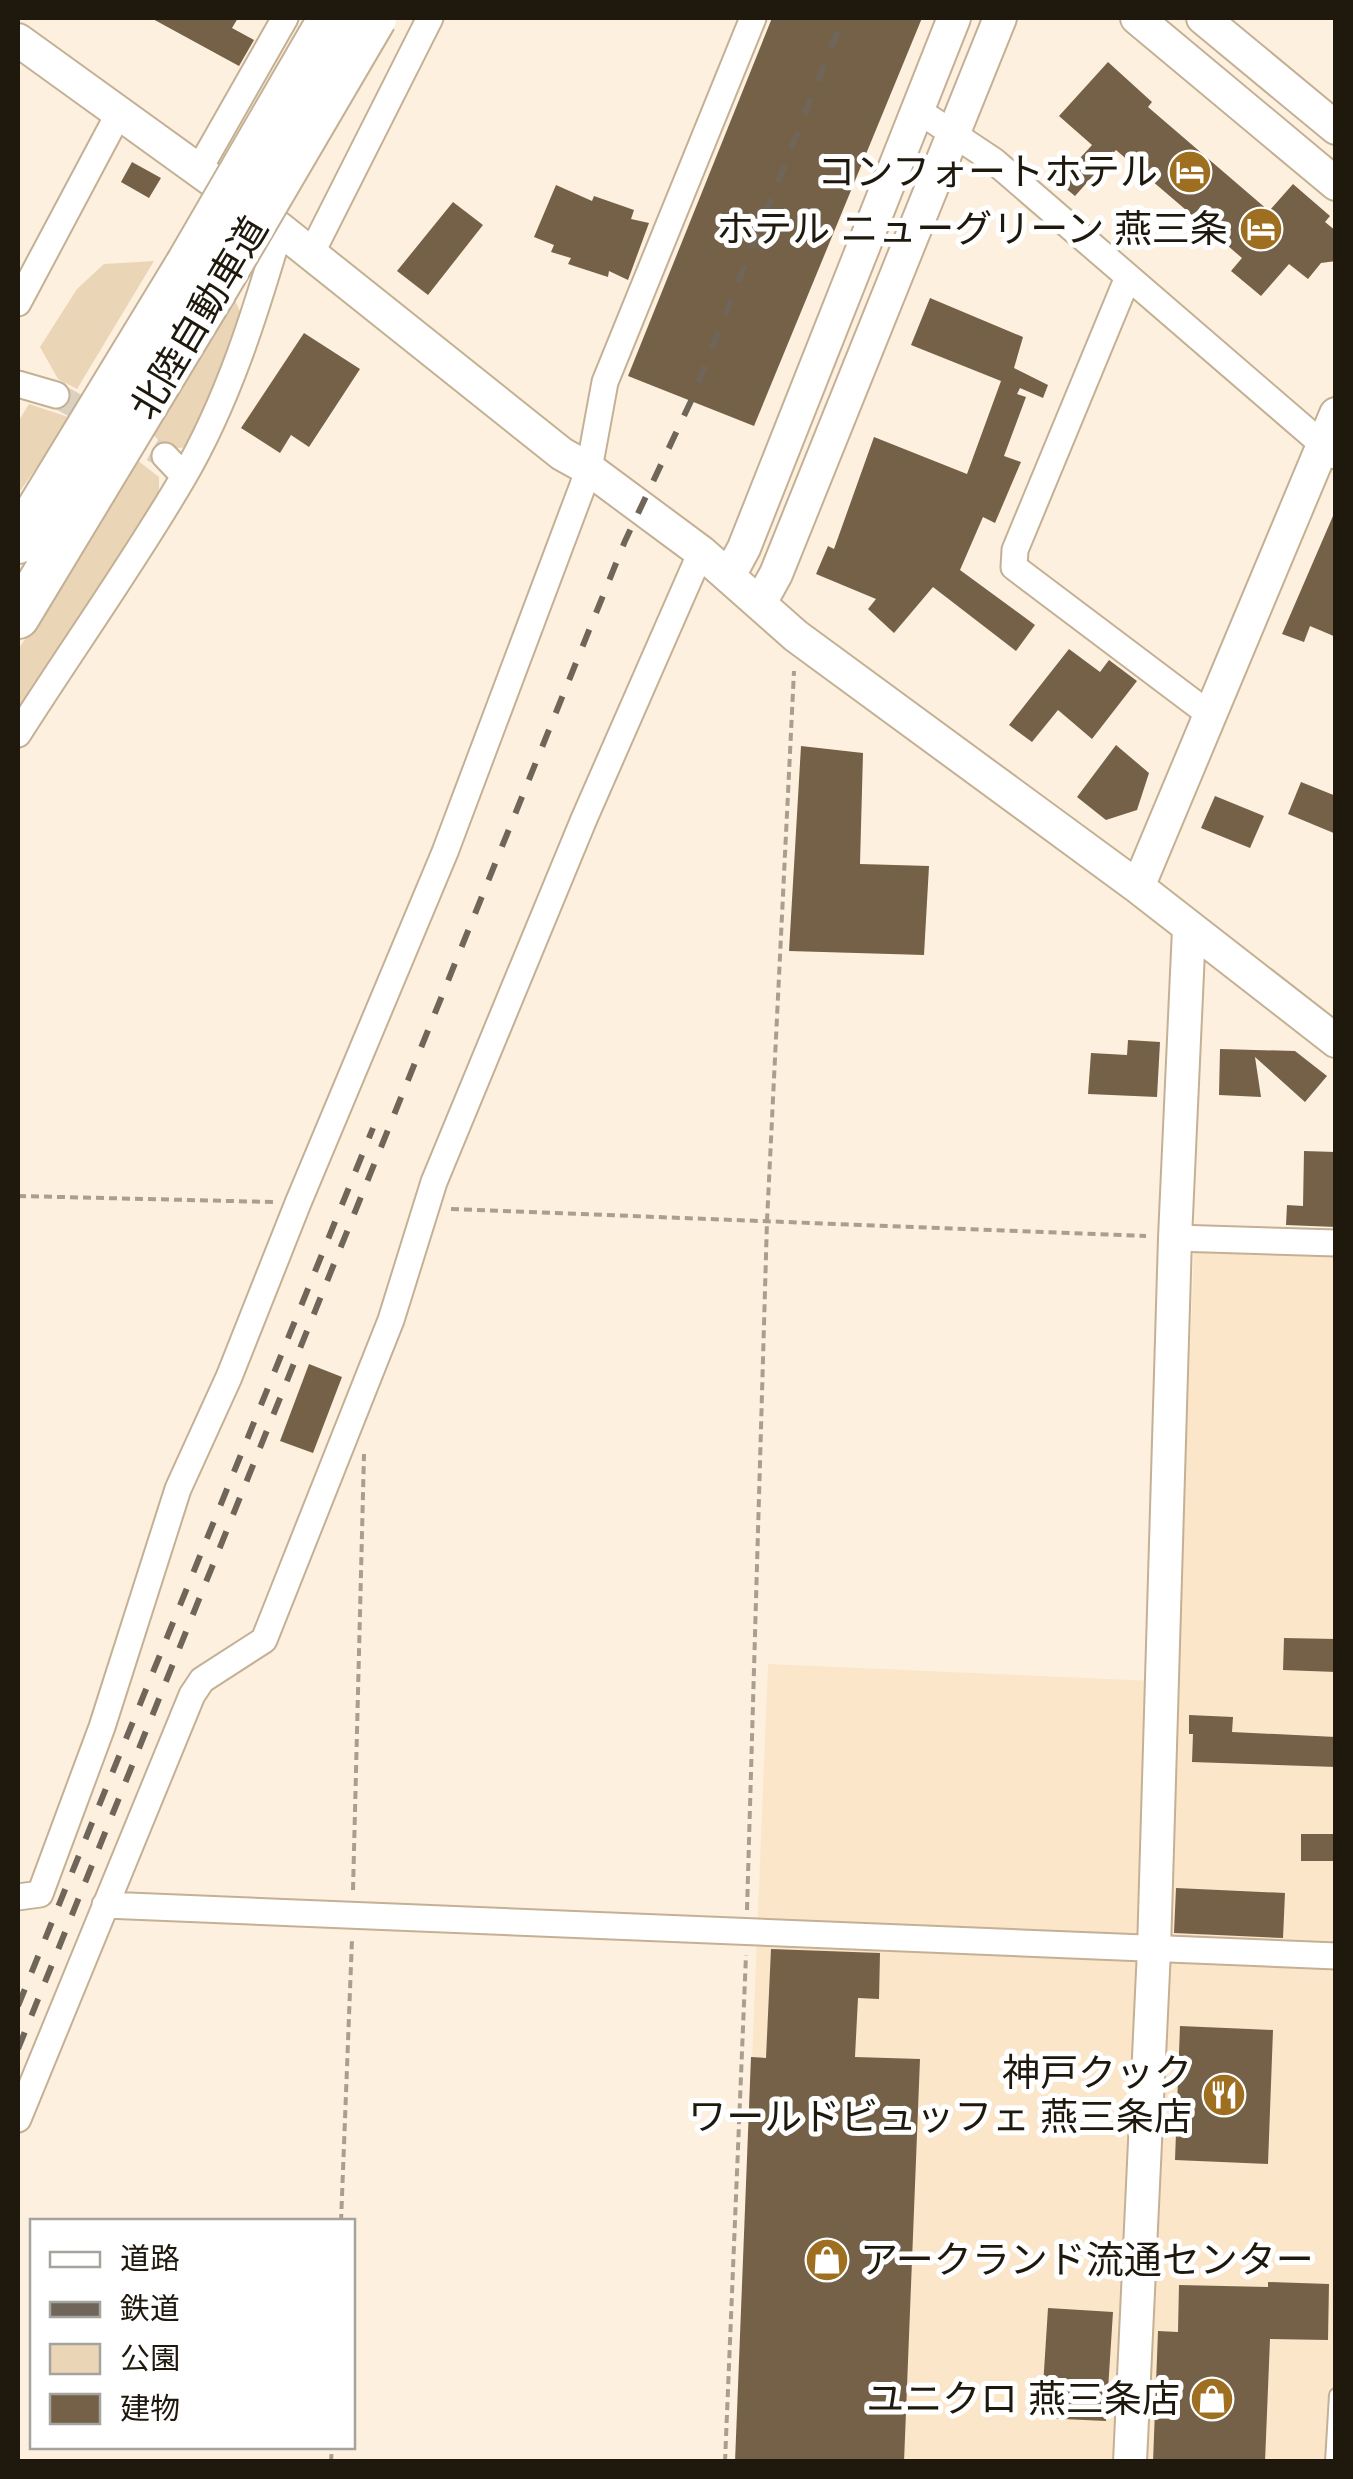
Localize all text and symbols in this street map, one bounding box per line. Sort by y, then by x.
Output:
place label: コンフォートホテル [817,148,1158,196]
hotel icon: コンフォートホテル [1167,149,1213,195]
place label: ホテル ニューグリーン 燕三条 [716,205,1228,253]
hotel icon: ホテル ニューグリーン 燕三条 [1238,206,1284,252]
street label: 北陸自動車道 [120,208,278,428]
place label: 神戸クック ワールドビュッフェ 燕三条店 [688,2049,1192,2141]
restaurant icon: 神戸クック ワールドビュッフェ 燕三条店 [1201,2072,1247,2118]
legend [30,2219,355,2449]
place label: アークランド流通センター [860,2236,1314,2284]
shop icon: アークランド流通センター [804,2237,850,2283]
text: 道路 [120,2239,180,2278]
text: 鉄道 [120,2289,180,2328]
text: 公園 [120,2339,180,2378]
place label: ユニクロ 燕三条店 [866,2375,1180,2423]
shop icon: ユニクロ 燕三条店 [1189,2376,1235,2422]
text: 建物 [120,2389,180,2428]

